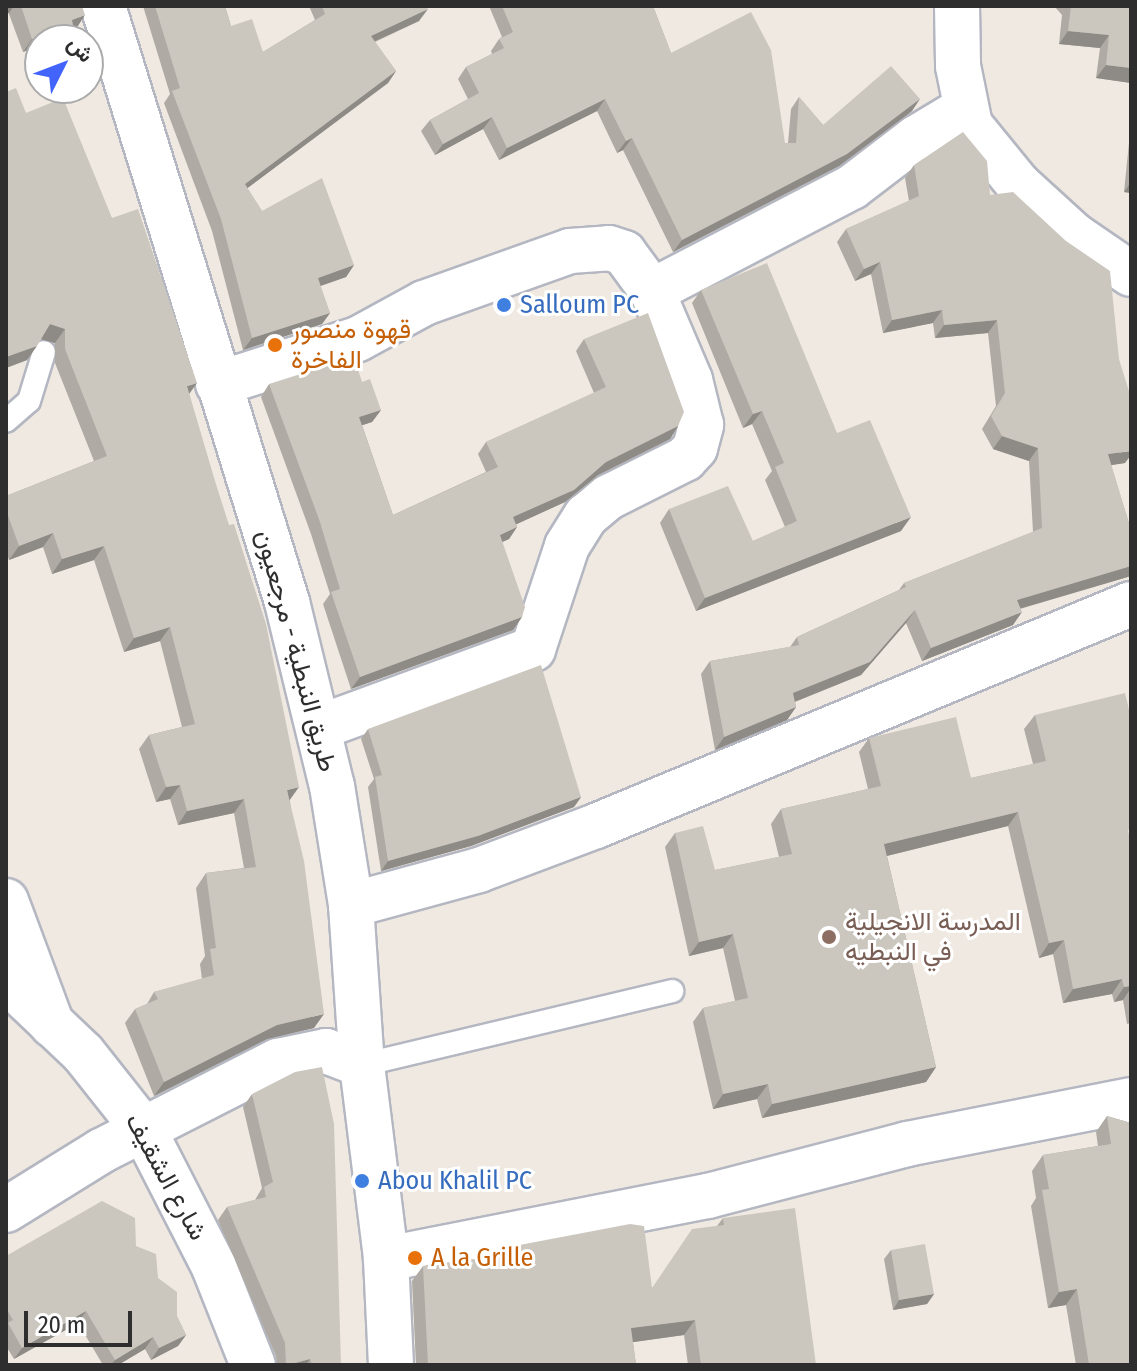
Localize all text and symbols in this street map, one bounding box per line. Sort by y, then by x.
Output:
north arrow [24,24,104,104]
text: ش [62,30,100,68]
place label: Salloum PC [520,289,639,321]
marker: Salloum PC [495,296,513,314]
place label: قهوة منصور الفاخرة [291,314,411,376]
marker: قهوة منصور الفاخرة [266,336,284,354]
street label: طريق النبطية - مرجعيون [249,527,343,775]
place label: المدرسة الانجيلية في النبطيه [845,906,1021,968]
marker: المدرسة الانجيلية في النبطيه [820,928,838,946]
street label: شارع الشقيف [118,1108,214,1246]
place label: Abou Khalil PC [378,1165,532,1197]
marker: Abou Khalil PC [353,1172,371,1190]
place label: A la Grille [431,1242,533,1274]
marker: A la Grille [406,1249,424,1267]
scale bar [28,1295,136,1345]
text: 20 m [38,1311,85,1339]

